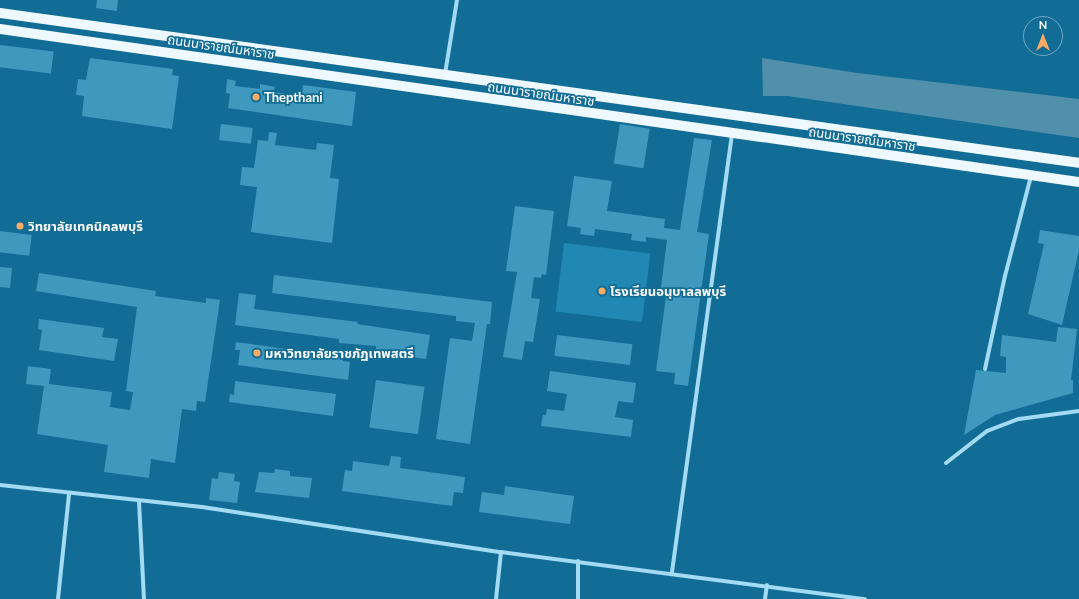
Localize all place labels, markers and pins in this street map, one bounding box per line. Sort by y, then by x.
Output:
place label: Thepthani [264,89,323,105]
marker: Thepthani [251,92,261,102]
place label: วิทยาลัยเทคนิคลพบุรี [28,218,143,234]
marker: วิทยาลัยเทคนิคลพบุรี [15,221,25,231]
place label: โรงเรียนอนุบาลลพบุรี [610,283,726,299]
marker: โรงเรียนอนุบาลลพบุรี [597,286,607,296]
place label: มหาวิทยาลัยราชภัฏเทพสตรี [265,345,414,361]
marker: มหาวิทยาลัยราชภัฏเทพสตรี [252,348,262,358]

